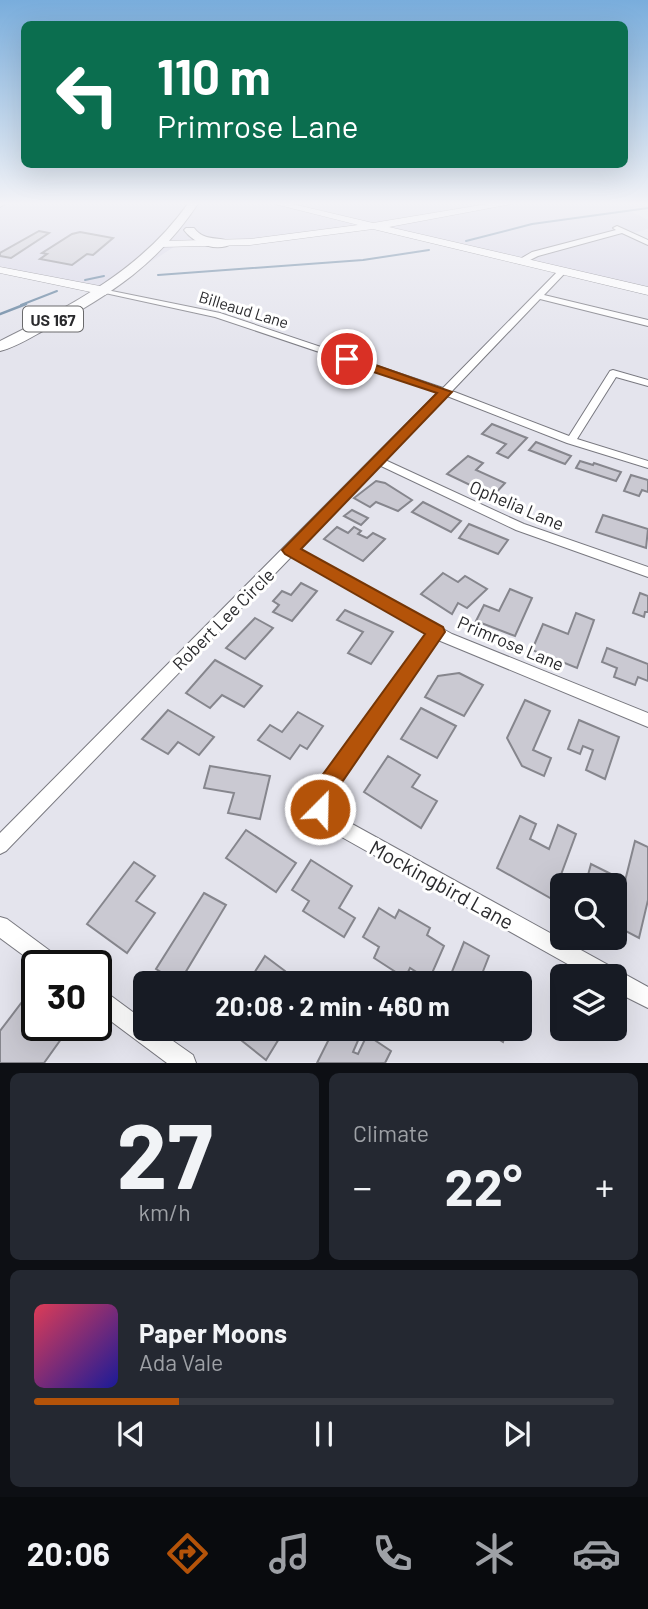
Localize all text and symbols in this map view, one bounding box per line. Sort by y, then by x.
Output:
text: 110 m [157,46,271,105]
icon: left [42,49,133,140]
text: Primrose Lane [157,106,359,144]
street label: Billeaud Lane [197,286,291,332]
road number: US 167 [23,306,83,332]
pin [317,329,377,389]
icon: arrive [328,340,366,378]
street label: Ophelia Lane [466,475,568,535]
street label: Robert Lee Circle [167,563,279,675]
street label: Primrose Lane [455,611,567,675]
position arrow [283,772,357,846]
street label: Mockingbird Lane [366,834,518,934]
map controls [550,873,627,1041]
button: search [550,873,627,950]
speed limit sign: 30 [21,950,112,1041]
button: layers [550,964,627,1041]
text: 20:08 · 2 min · 460 m [215,990,450,1021]
text: 27 [116,1098,213,1207]
text: Climate [353,1119,429,1147]
text: 22° [445,1154,522,1216]
text: − [353,1163,372,1209]
text: + [595,1163,614,1209]
text: km/h [138,1198,191,1226]
text: Paper Moons [139,1317,287,1348]
text: Ada Vale [139,1348,223,1376]
icon: previous [112,1415,150,1453]
icon: pause [305,1415,343,1453]
icon: next [498,1415,536,1453]
icon: directions [163,1529,212,1578]
icon: music [265,1529,314,1578]
icon: phone [368,1529,417,1578]
icon: climate [470,1529,519,1578]
icon: car [572,1529,621,1578]
text: 20:06 [27,1534,110,1572]

